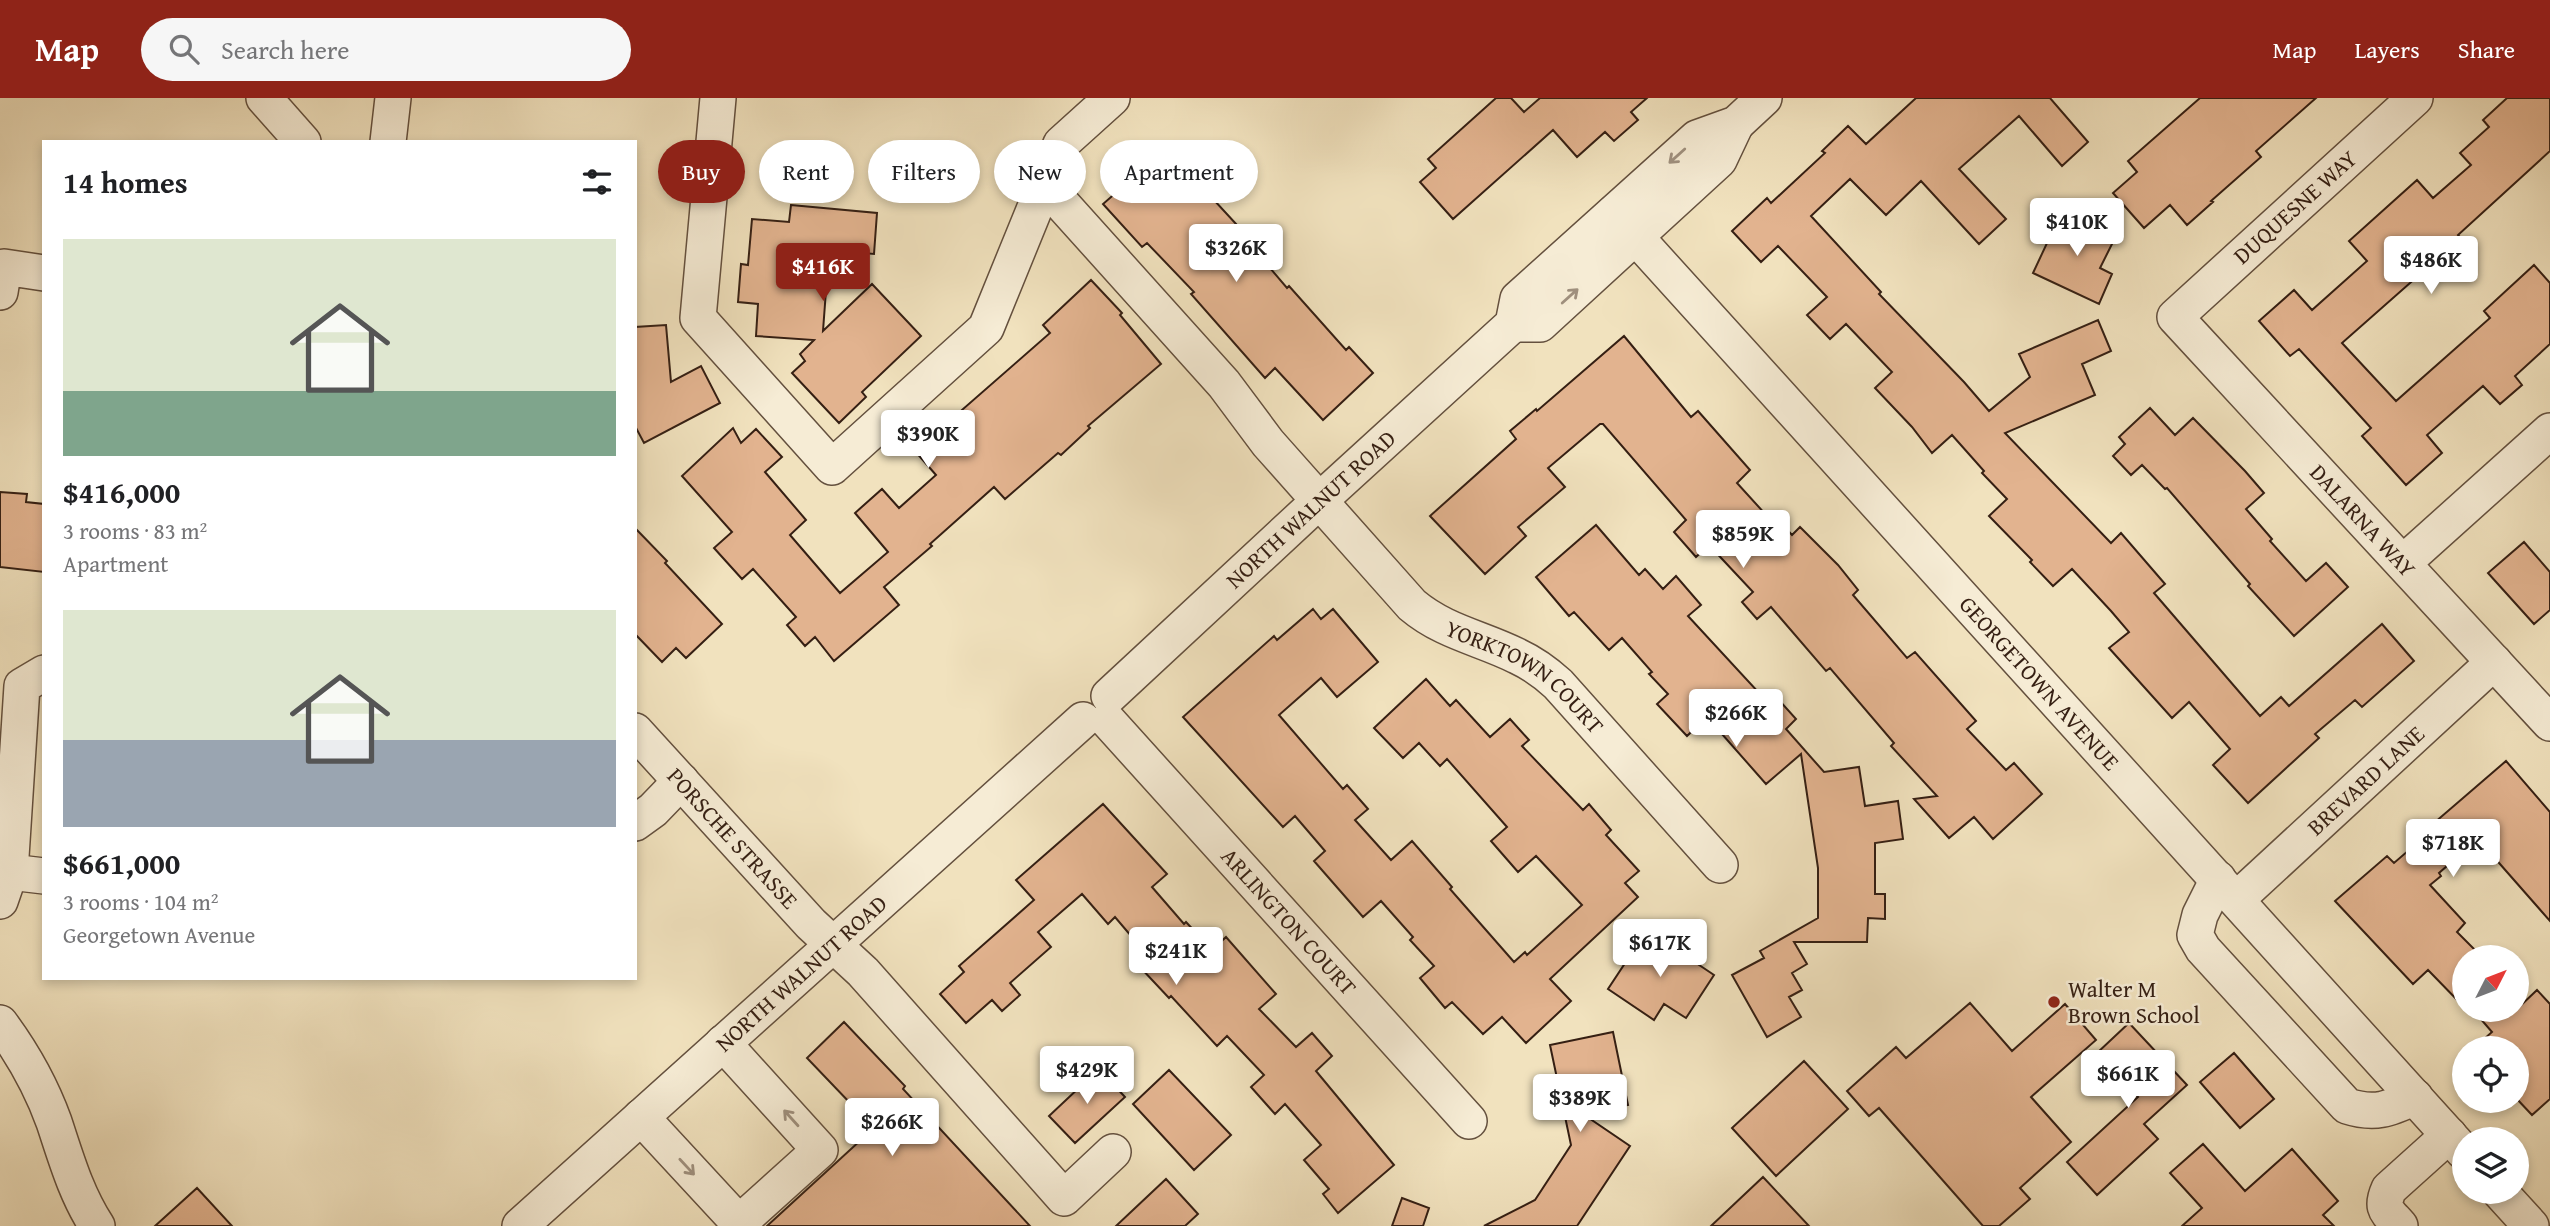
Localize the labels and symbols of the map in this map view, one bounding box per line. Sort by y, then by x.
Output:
street label: DUQUESNE WAY [2226,142,2364,271]
one-way arrow [1668,148,1686,164]
pin: $410K [2028,198,2126,258]
pin: $326K [1187,225,1285,284]
pin: $486K [2382,236,2480,296]
pin: $416K [774,244,872,303]
one-way arrow [1561,288,1579,304]
pin: $390K [879,410,977,470]
street label: NORTH WALNUT ROAD [1218,422,1403,596]
street label: DALARNA WAY [2303,456,2424,584]
pin: $859K [1694,510,1792,570]
street label: GEORGETOWN AVENUE [1952,588,2128,777]
street label: YORKTOWN COURT [1440,611,1612,741]
pin: $266K [1687,690,1785,749]
street label: BREVARD LANE [2299,717,2431,843]
street label: PORSCHE STRASSE [660,760,806,916]
pin: $718K [2404,820,2502,879]
street label: ARLINGTON COURT [1214,840,1365,1002]
street label: NORTH WALNUT ROAD [708,887,894,1059]
pin: $617K [1611,920,1709,979]
pin: $241K [1127,928,1225,987]
north arrow [2452,945,2529,1022]
place label: Walter M Brown School [2068,972,2200,1031]
marker: Walter M Brown School [2046,994,2062,1010]
pin: $429K [1038,1046,1136,1106]
pin: $661K [2079,1051,2177,1110]
pin: $389K [1531,1074,1629,1134]
pin: $266K [843,1098,941,1158]
one-way arrow [783,1110,799,1128]
one-way arrow [679,1158,696,1175]

